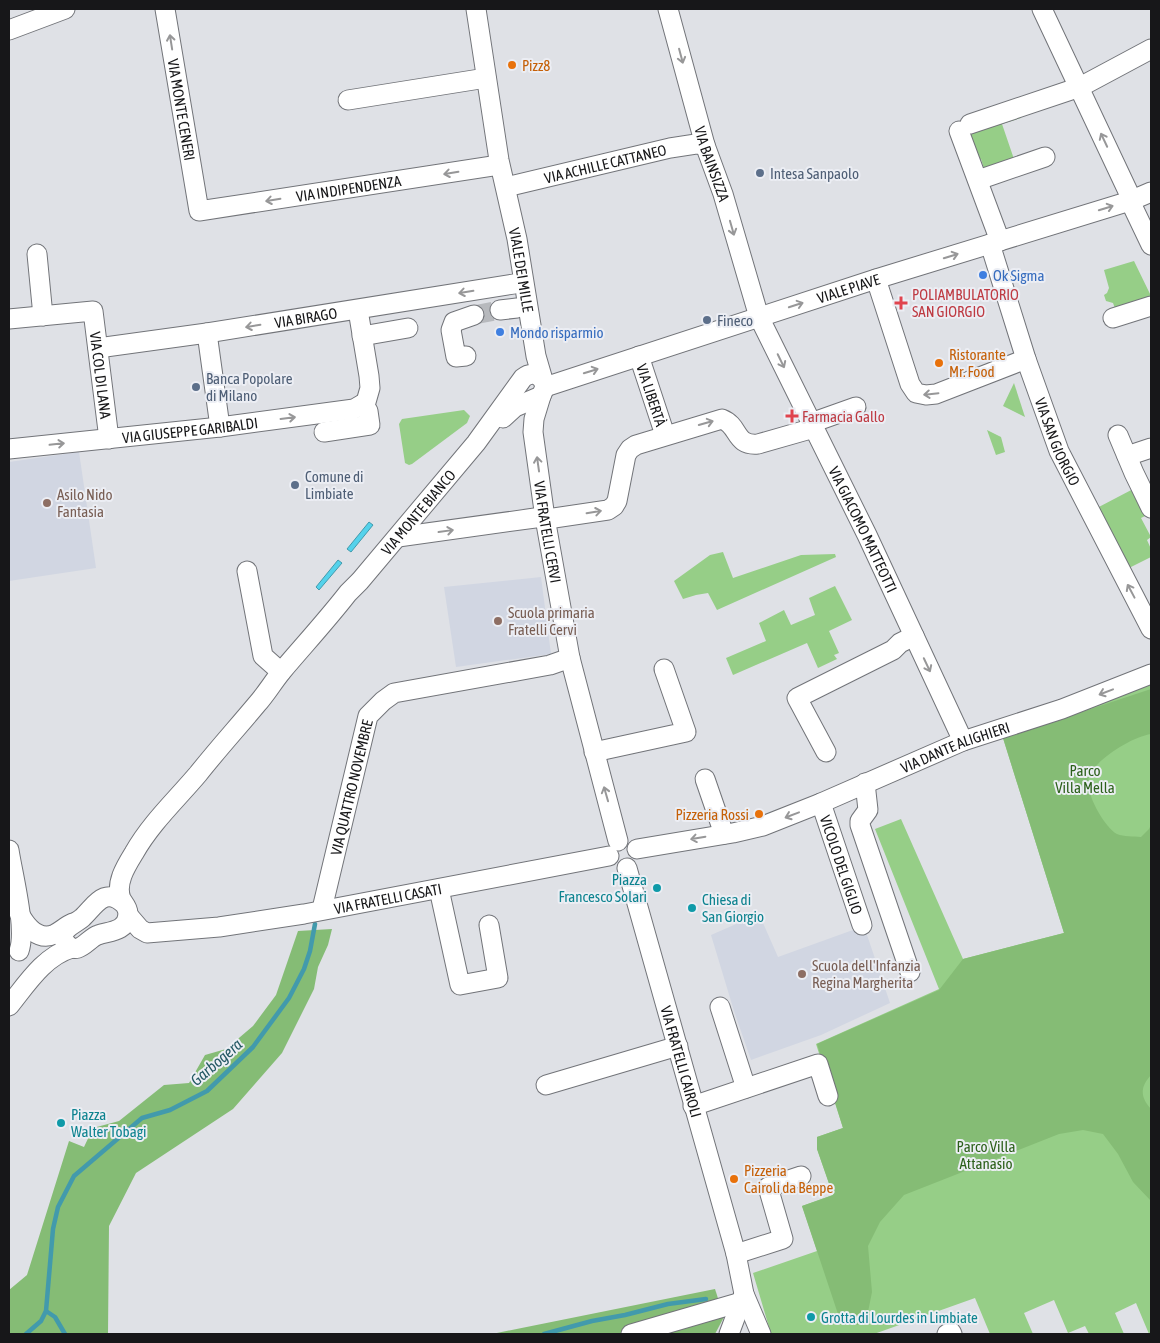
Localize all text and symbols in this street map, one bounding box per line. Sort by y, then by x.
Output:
one-way arrow [166,34,176,50]
one-way arrow [677,47,686,63]
street label: VIA MONTE CENERI [165,57,199,162]
place label: Pizz8 [522,57,550,74]
marker: Pizz8 [506,59,518,71]
street label: VIA BAINSIZZA [692,124,733,204]
one-way arrow [1099,133,1109,148]
street label: VIA ACHILLE CATTANEO [543,141,668,186]
place label: Intesa Sanpaolo [770,165,859,182]
marker: Intesa Sanpaolo [754,167,766,179]
one-way arrow [443,168,459,178]
street label: VIA INDIPENDENZA [295,172,403,205]
one-way arrow [265,195,281,205]
one-way arrow [1098,203,1114,213]
one-way arrow [728,220,738,236]
street label: VIALE DEI MILLE [506,226,537,314]
one-way arrow [942,251,958,261]
place label: Ok Sigma [993,267,1044,284]
marker: Ok Sigma [977,269,989,281]
street label: VIALE PIAVE [815,270,882,306]
place label: POLIAMBULATORIO SAN GIORGIO [912,286,1019,320]
one-way arrow [458,288,474,298]
marker: POLIAMBULATORIO SAN GIORGIO [894,296,908,310]
one-way arrow [788,300,804,310]
street label: VIA BIRAGO [273,304,338,331]
place label: Fineco [717,312,753,329]
marker: Fineco [701,314,713,326]
one-way arrow [246,322,262,332]
place label: Mondo risparmio [510,324,604,341]
marker: Mondo risparmio [494,326,506,338]
street label: VIA COL DI LANA [87,331,115,420]
place label: Ristorante Mr. Food [949,346,1006,380]
one-way arrow [777,353,786,368]
marker: Ristorante Mr. Food [933,357,945,369]
street label: VIA LIBERTÀ [634,362,670,429]
one-way arrow [583,366,599,375]
place label: Banca Popolare di Milano [206,370,293,404]
marker: Banca Popolare di Milano [190,381,202,393]
one-way arrow [924,389,940,399]
street label: VIA SAN GIORGIO [1032,395,1084,489]
place label: Farmacia Gallo [802,408,885,425]
marker: Farmacia Gallo [786,410,798,422]
one-way arrow [280,413,296,423]
street label: VIA GIUSEPPE GARIBALDI [121,414,259,446]
one-way arrow [698,418,714,428]
one-way arrow [49,439,65,449]
one-way arrow [532,456,542,472]
street label: VIA GIACOMO MATTEOTTI [826,464,901,595]
street label: VIA MONTE BIANCO [377,466,459,558]
place label: Comune di Limbiate [305,468,364,502]
marker: Comune di Limbiate [289,479,301,491]
street label: VIA FRATELLI CERVI [531,480,565,584]
place label: Asilo Nido Fantasia [57,486,113,520]
marker: Asilo Nido Fantasia [41,497,53,509]
one-way arrow [585,507,601,517]
one-way arrow [438,525,454,535]
one-way arrow [1126,584,1135,599]
place label: Scuola primaria Fratelli Cervi [508,604,595,638]
marker: Scuola primaria Fratelli Cervi [492,615,504,627]
one-way arrow [923,657,933,672]
one-way arrow [1099,687,1114,697]
street label: VIA QUATTRO NOVEMBRE [327,717,375,857]
street label: VIA DANTE ALIGHIERI [898,718,1012,776]
park label: Parco Villa Mella [1055,762,1115,796]
one-way arrow [601,786,611,802]
place label: Pizzeria Rossi [676,806,749,823]
marker: Pizzeria Rossi [753,808,765,820]
one-way arrow [785,811,800,820]
street label: VICOLO DEL GIGLIO [817,813,866,917]
one-way arrow [690,834,706,844]
place label: Piazza Francesco Solari [558,871,647,905]
street label: VIA FRATELLI CASATI [333,880,443,917]
marker: Piazza Francesco Solari [651,882,663,894]
place label: Chiesa di San Giorgio [702,891,764,925]
marker: Chiesa di San Giorgio [686,902,698,914]
place label: Scuola dell'Infanzia Regina Margherita [812,957,921,991]
marker: Scuola dell'Infanzia Regina Margherita [796,968,808,980]
street label: VIA FRATELLI CAIROLI [658,1004,705,1119]
water label: Garbogera [187,1035,246,1090]
place label: Piazza Walter Tobagi [71,1106,147,1140]
marker: Piazza Walter Tobagi [55,1117,67,1129]
park label: Parco Villa Attanasio [957,1138,1015,1172]
place label: Pizzeria Cairoli da Beppe [744,1162,833,1196]
marker: Pizzeria Cairoli da Beppe [728,1173,740,1185]
place label: Grotta di Lourdes in Limbiate [821,1309,978,1326]
marker: Grotta di Lourdes in Limbiate [805,1311,817,1323]

